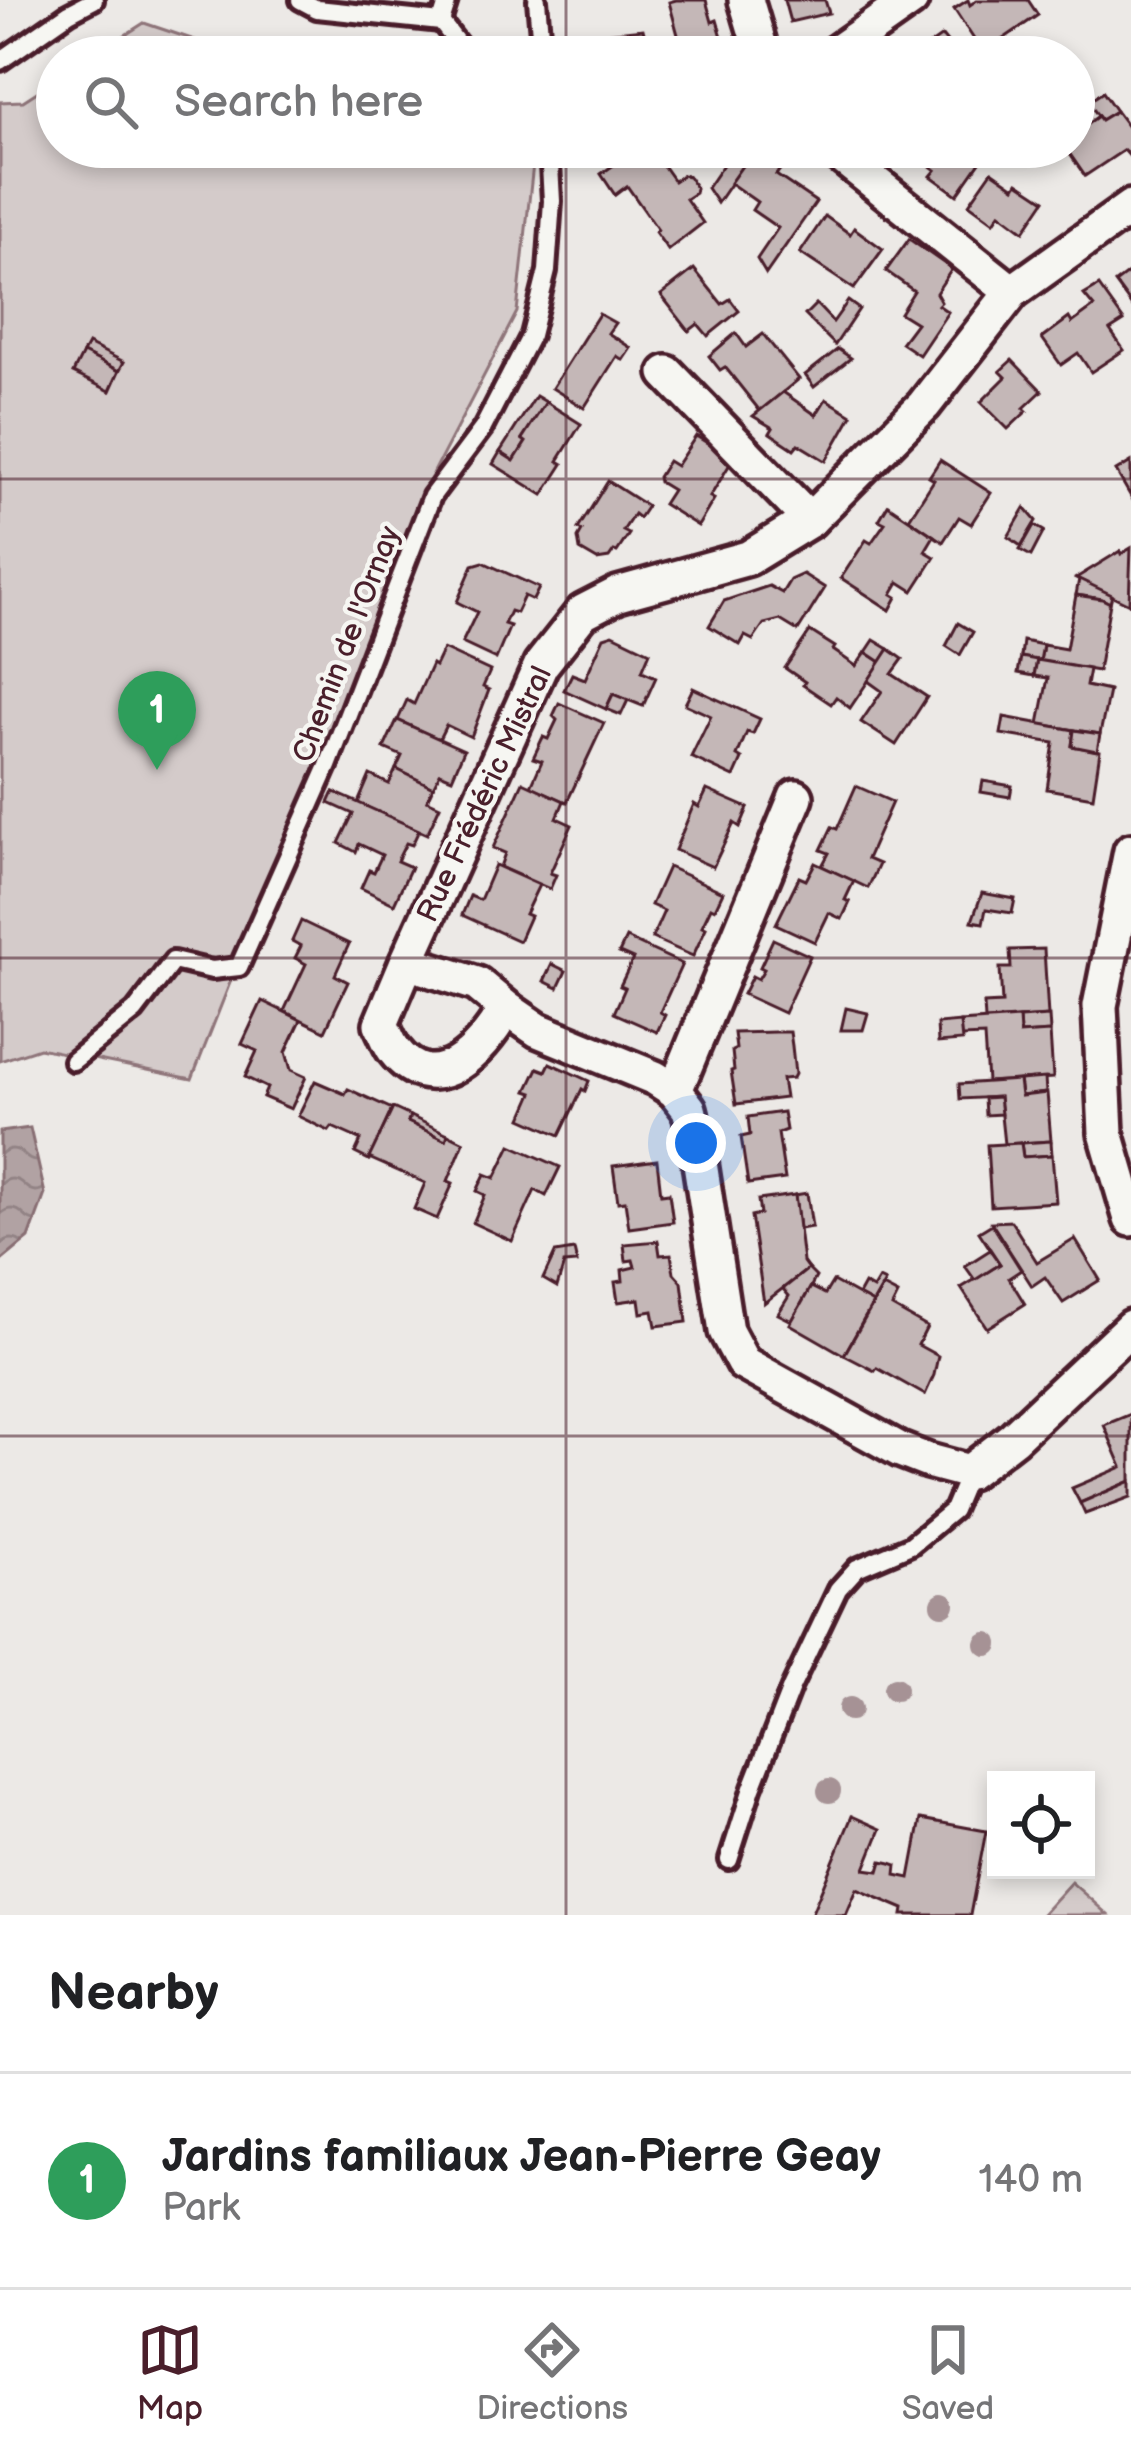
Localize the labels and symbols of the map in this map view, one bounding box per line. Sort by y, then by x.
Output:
street label: Chemin de l'Ornay [285,521,409,768]
street label: Rue Frédéric Mistral [410,661,560,928]
pin: 1 [118,671,196,770]
your location [666,1113,726,1173]

